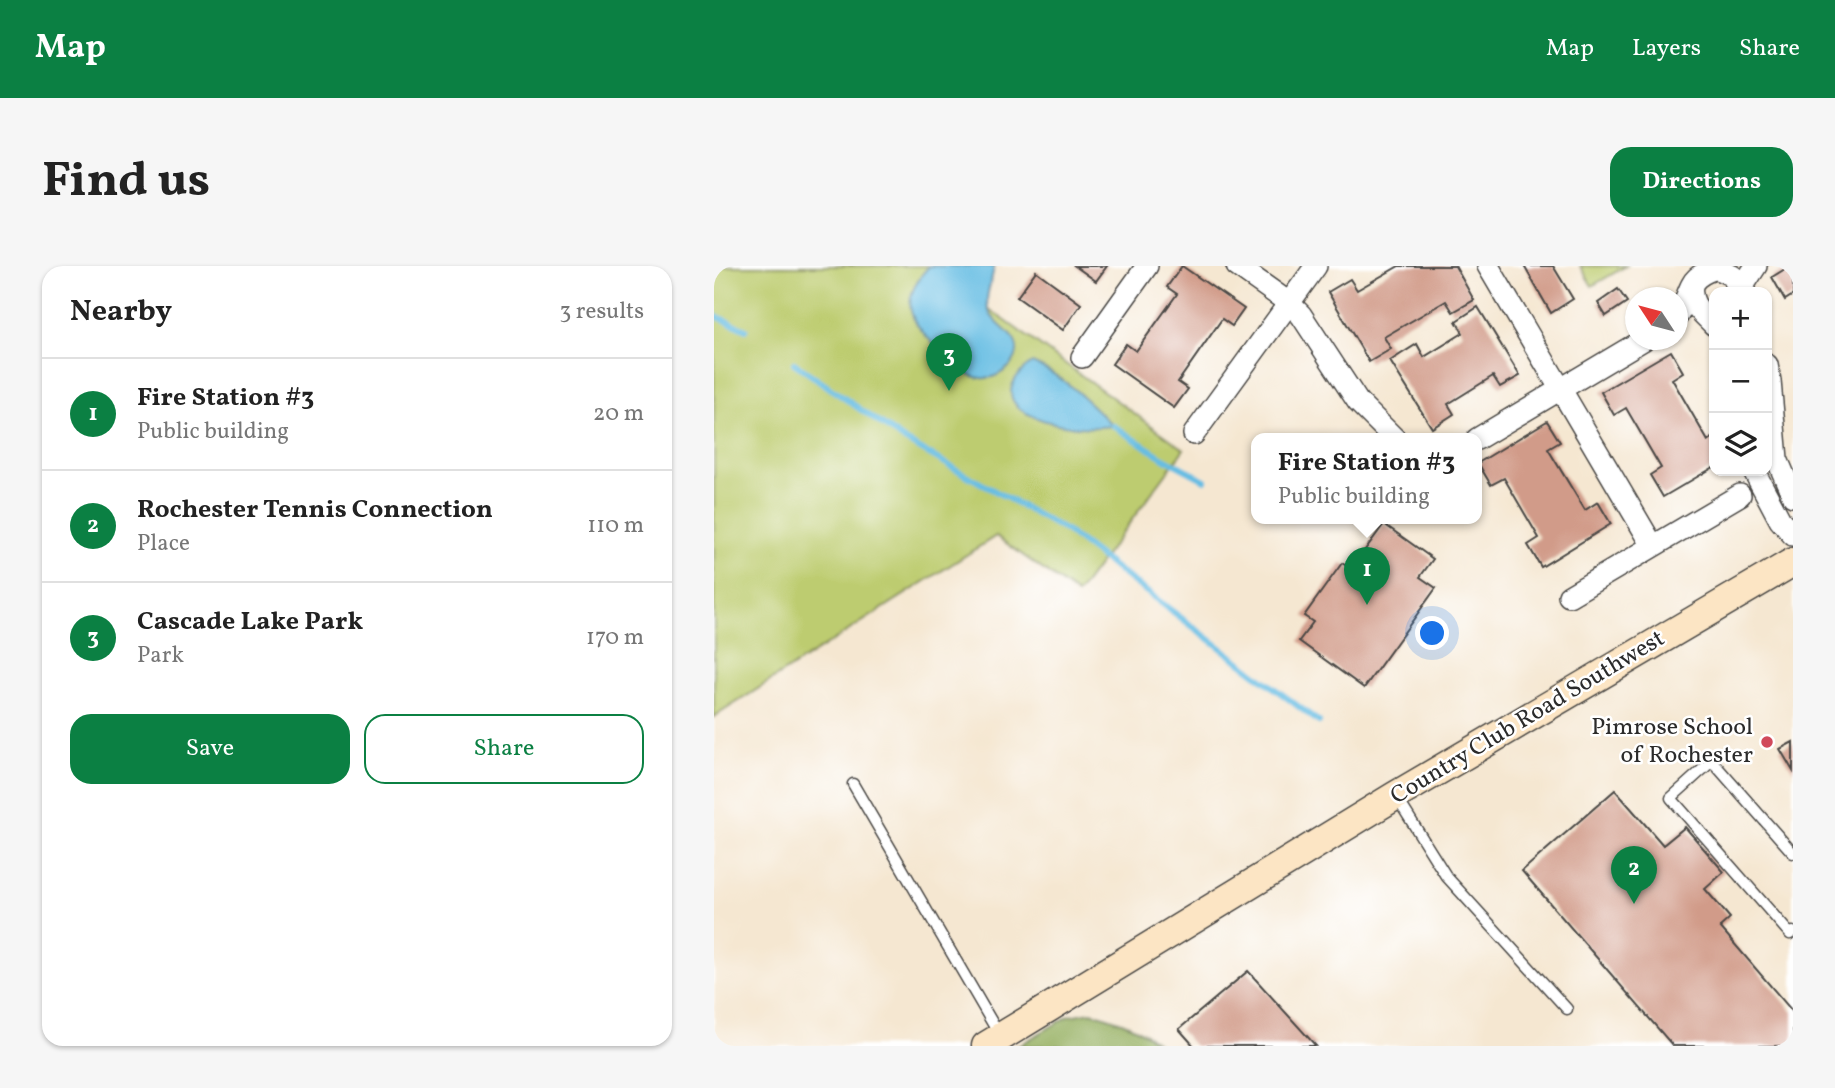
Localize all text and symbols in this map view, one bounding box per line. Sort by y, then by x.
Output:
text: Map [35,26,106,72]
text: Map [1546,32,1594,66]
text: Layers [1632,32,1701,66]
text: Share [1739,32,1800,66]
button: Directions [1610,147,1793,217]
text: Find us [42,148,210,217]
north arrow [1625,287,1688,350]
map controls [1709,287,1772,476]
button: + [1709,287,1772,350]
text: Nearby [70,291,172,333]
text: 3 results [559,296,644,328]
pin: 3 [926,333,972,391]
button: − [1709,350,1772,413]
text: Fire Station #3 [137,380,314,416]
text: 1 [88,398,98,430]
text: 20 m [593,398,644,430]
button: layers [1709,413,1772,476]
text: Public building [137,416,289,448]
popup [1251,433,1482,524]
text: Fire Station #3 [1278,445,1455,481]
text: Public building [1278,481,1430,513]
text: Rochester Tennis Connection [137,492,493,528]
text: 2 [87,510,99,542]
text: 110 m [587,510,644,542]
text: Place [137,528,190,560]
pin: 1 [1344,547,1390,605]
text: Cascade Lake Park [137,604,363,640]
your location [1415,616,1449,650]
text: 3 [87,622,99,654]
text: 170 m [586,622,644,654]
street label: Country Club Road Southwest [1384,622,1672,814]
text: Park [137,640,184,672]
place label: Pimrose School of Rochester [1591,711,1753,773]
button: Save [70,714,350,784]
button: Share [364,714,644,784]
marker: Pimrose School of Rochester [1759,734,1775,750]
pin: 2 [1611,846,1657,904]

